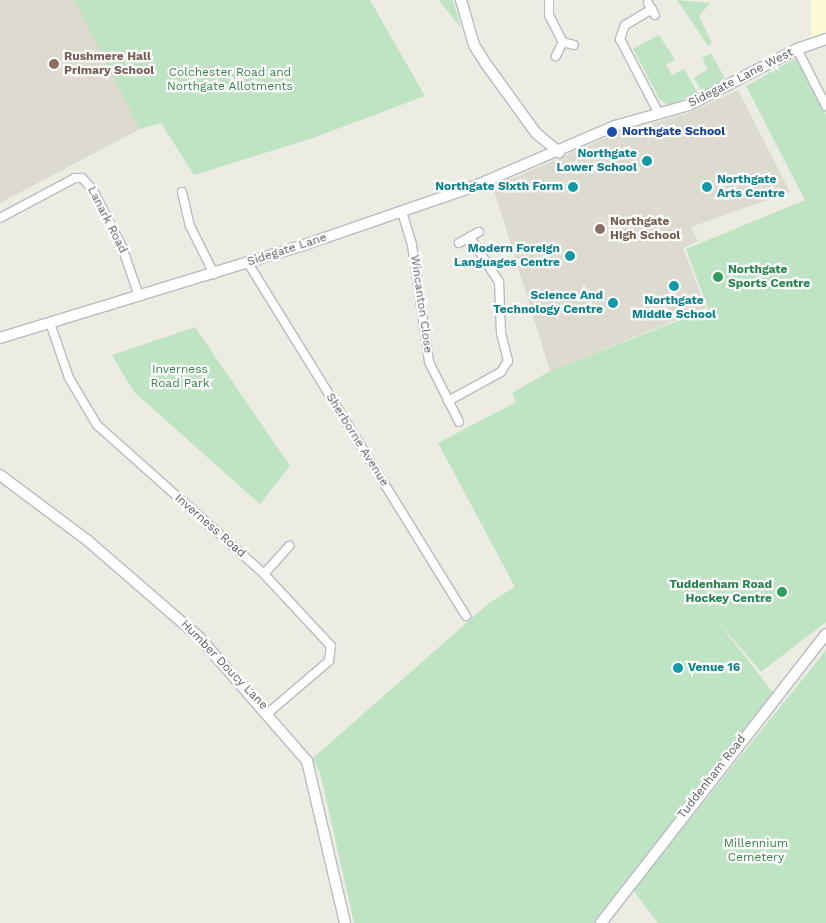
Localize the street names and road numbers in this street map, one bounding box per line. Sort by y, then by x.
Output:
street label: Sidegate Lane West [686,45,796,111]
street label: Lanark Road [84,184,130,256]
street label: Sidegate Lane [246,230,328,270]
street label: Wincanton Close [407,254,435,354]
street label: Sherborne Avenue [322,391,392,489]
street label: Inverness Road [172,491,248,561]
street label: Humber Doucy Lane [177,617,271,713]
street label: Tuddenham Road [675,732,749,822]

